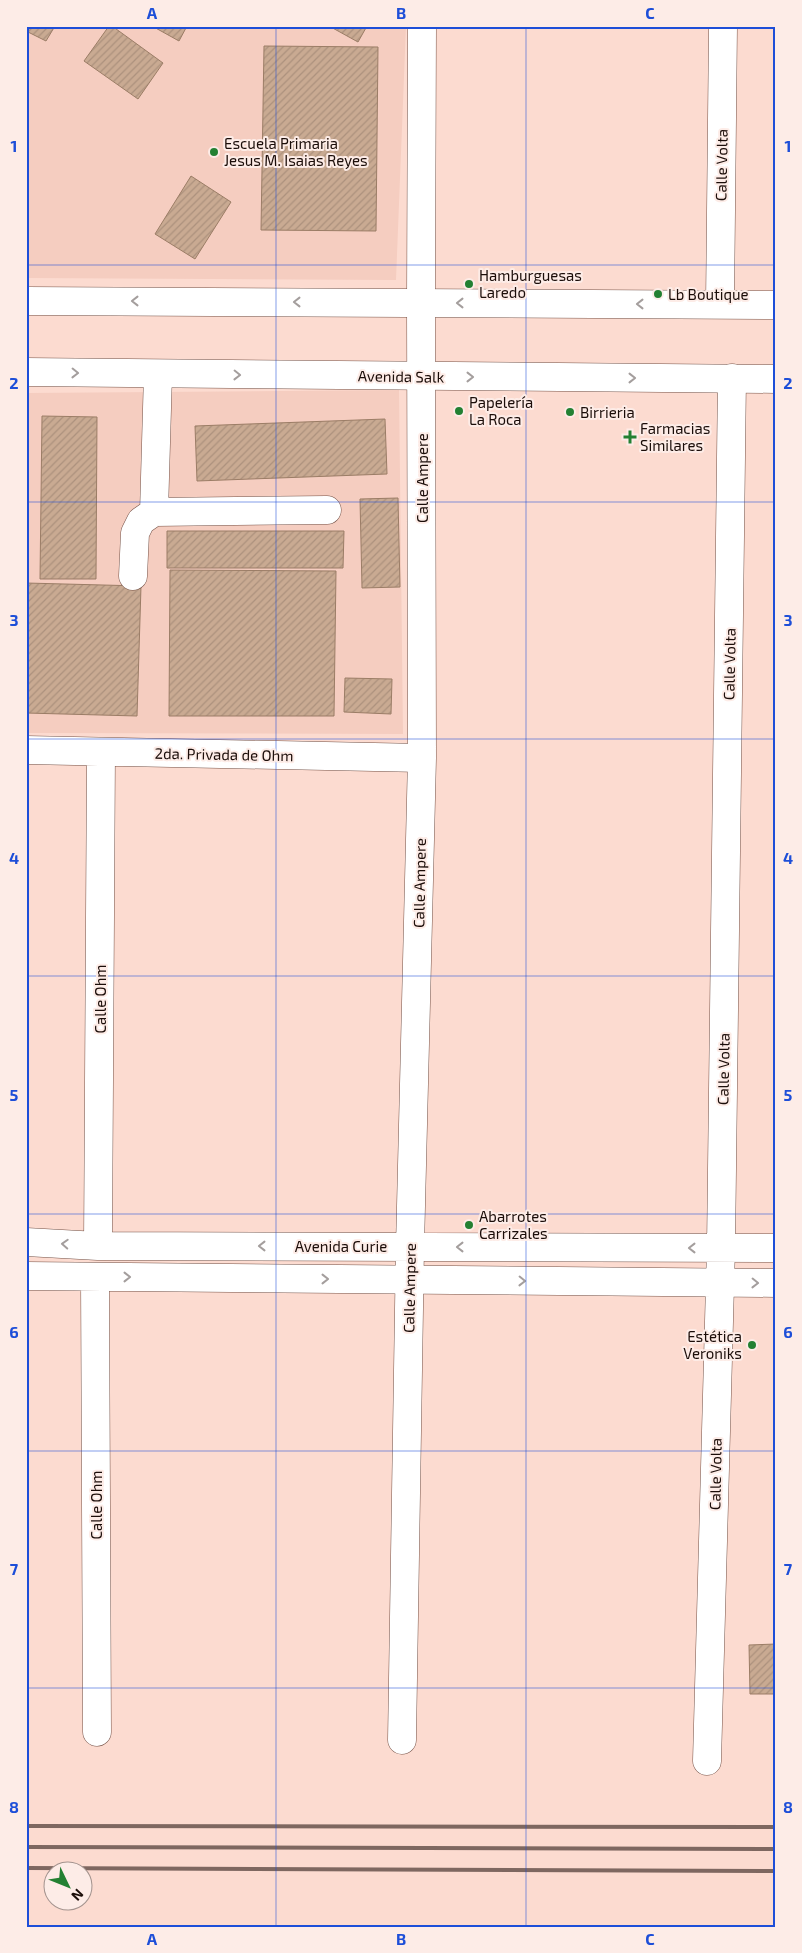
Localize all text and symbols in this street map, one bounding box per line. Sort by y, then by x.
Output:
text: A [147,3,158,22]
text: B [396,3,406,22]
text: C [645,3,655,22]
street label: Calle Volta [711,129,731,201]
place label: Escuela Primaria Jesus M. Isaias Reyes [224,134,368,169]
text: 1 [11,136,17,155]
text: 1 [785,136,791,155]
marker: Escuela Primaria Jesus M. Isaias Reyes [208,146,220,158]
place label: Hamburguesas Laredo [479,266,582,301]
marker: Hamburguesas Laredo [463,278,475,290]
place label: Lb Boutique [668,285,749,303]
marker: Lb Boutique [652,288,664,300]
one-way arrow [130,296,138,306]
one-way arrow [293,297,300,307]
one-way arrow [455,298,463,308]
one-way arrow [635,298,643,309]
street label: Avenida Salk [358,366,445,386]
one-way arrow [71,367,79,378]
one-way arrow [234,369,242,380]
one-way arrow [466,372,474,382]
text: 2 [9,373,19,392]
one-way arrow [629,373,637,383]
text: 2 [783,373,793,392]
place label: Papelería La Roca [469,393,533,428]
place label: Birrieria [580,403,635,421]
marker: Papelería La Roca [453,405,465,417]
marker: Birrieria [564,406,576,418]
place label: Farmacias Similares [640,419,710,454]
marker: Farmacias Similares [624,431,636,443]
street label: Calle Ampere [413,433,431,523]
text: 3 [9,610,19,629]
text: 3 [783,610,793,629]
street label: Calle Volta [719,628,739,700]
street label: 2da. Privada de Ohm [154,744,294,764]
street label: Calle Ampere [409,838,429,928]
text: 4 [9,848,19,867]
text: 4 [783,848,793,867]
street label: Calle Ohm [91,965,109,1033]
street label: Calle Volta [713,1033,733,1105]
text: 5 [10,1085,19,1104]
text: 5 [784,1085,793,1104]
place label: Abarrotes Carrizales [479,1207,548,1242]
marker: Abarrotes Carrizales [463,1219,475,1231]
street label: Avenida Curie [295,1237,387,1255]
one-way arrow [60,1238,68,1249]
one-way arrow [258,1241,266,1251]
one-way arrow [455,1242,463,1252]
street label: Calle Ampere [399,1243,419,1333]
one-way arrow [688,1243,696,1253]
one-way arrow [124,1272,132,1282]
one-way arrow [322,1274,329,1284]
one-way arrow [519,1275,527,1286]
one-way arrow [752,1278,759,1288]
text: 6 [9,1322,19,1341]
text: 6 [783,1322,793,1341]
place label: Estética Veroniks [683,1327,742,1362]
marker: Estética Veroniks [746,1339,758,1351]
street label: Calle Volta [705,1438,725,1510]
street label: Calle Ohm [87,1471,105,1539]
text: 7 [10,1559,19,1578]
text: 7 [784,1559,793,1578]
text: 8 [9,1797,19,1816]
text: 8 [783,1797,793,1816]
north arrow [42,1860,92,1910]
text: N [68,1886,88,1905]
text: A [147,1929,158,1948]
text: B [396,1929,406,1948]
text: C [645,1929,655,1948]

